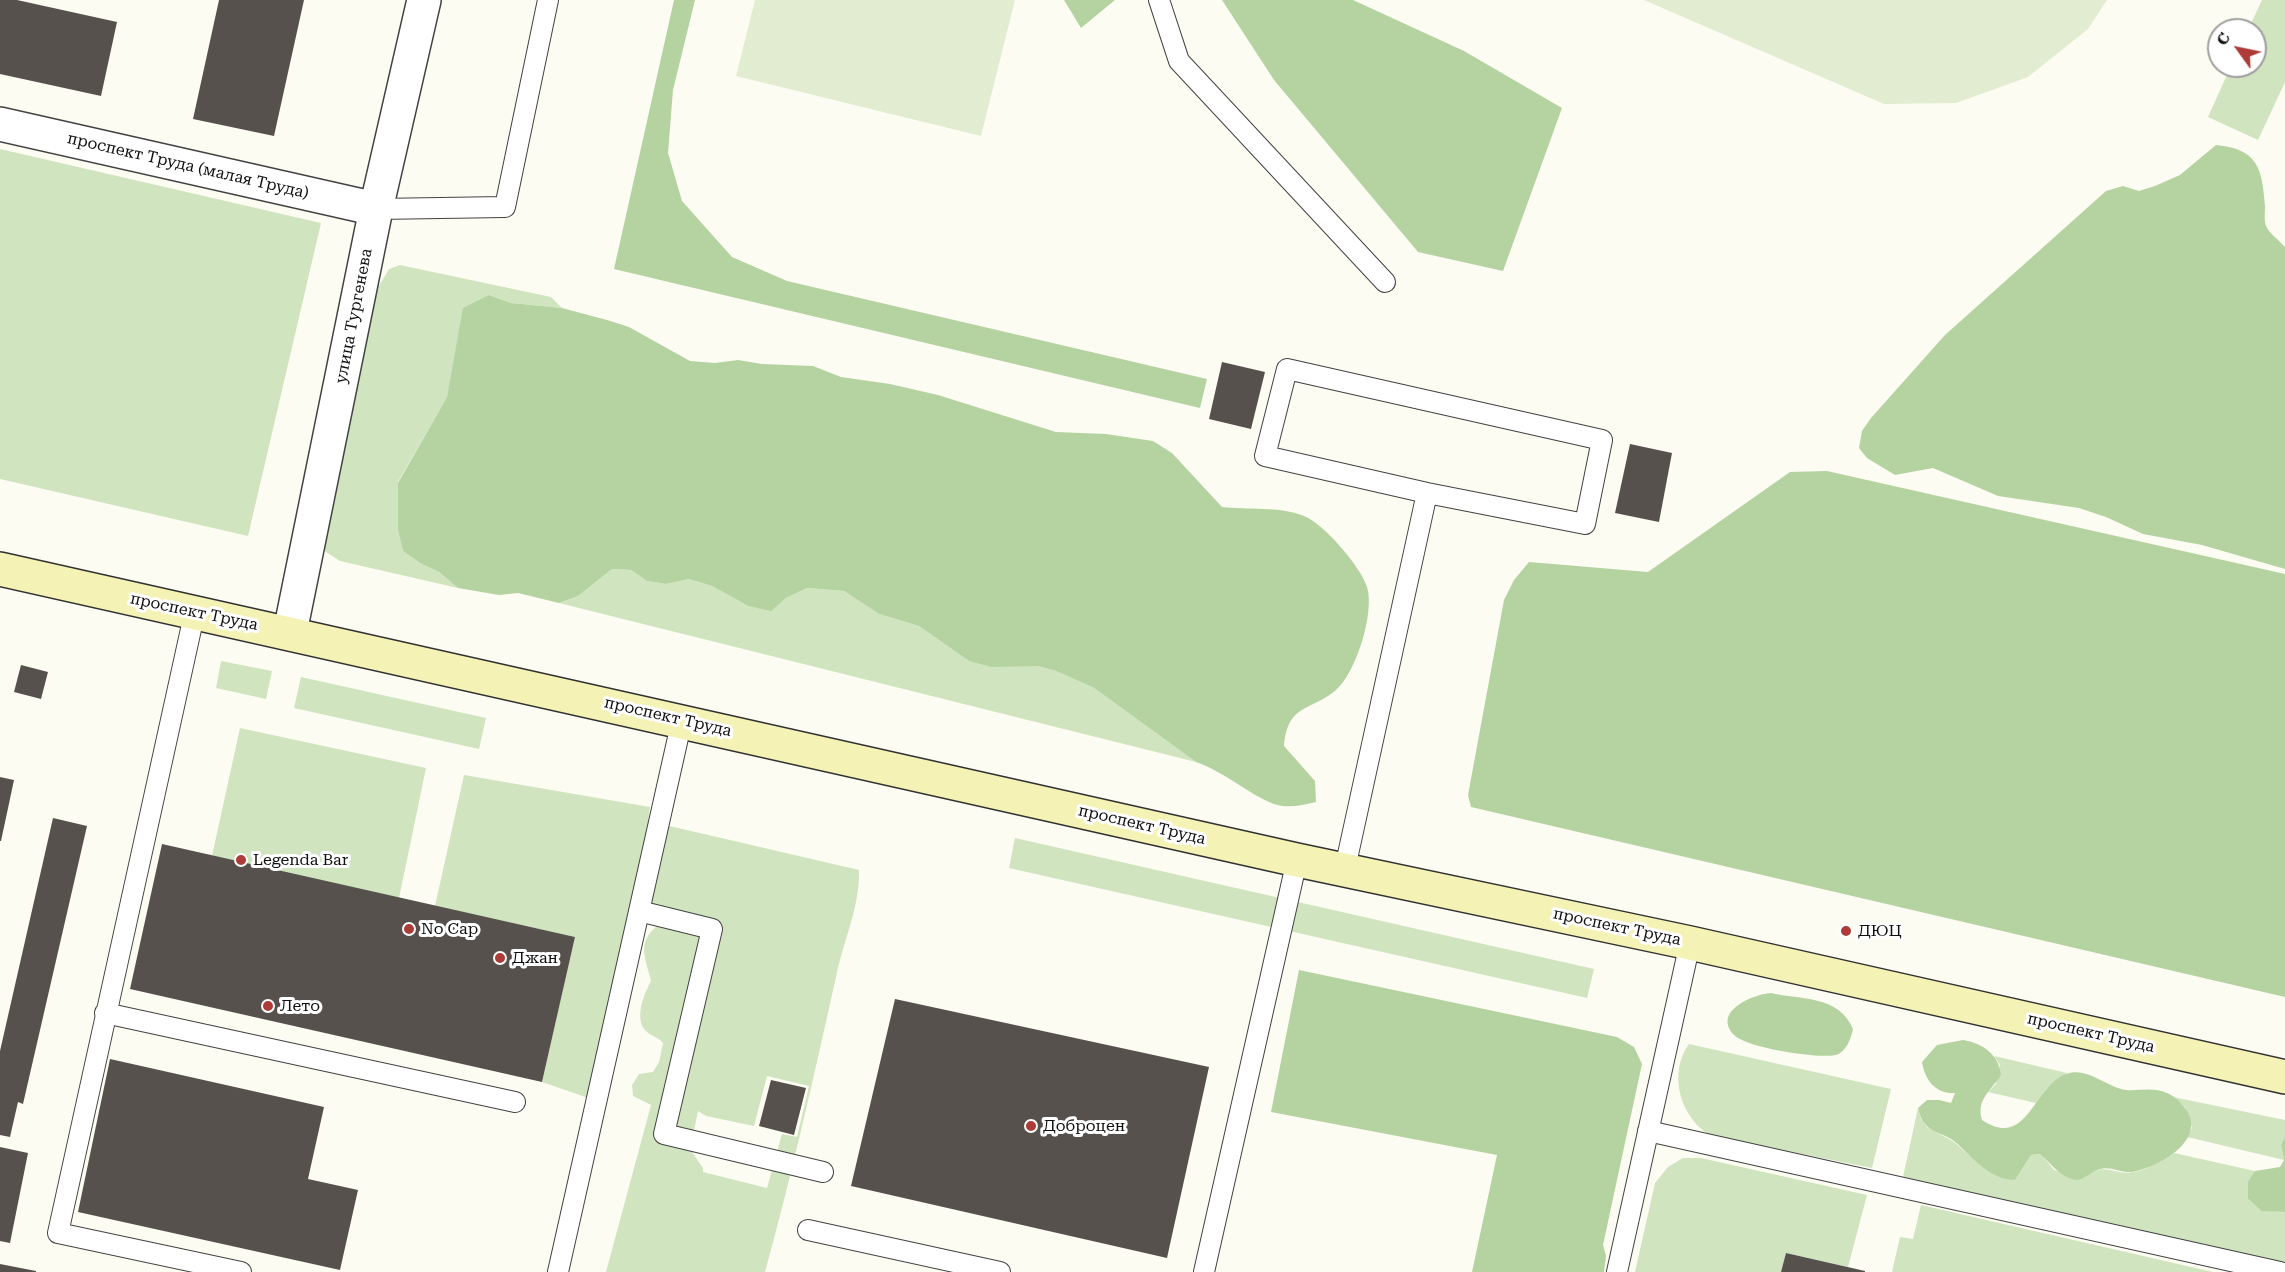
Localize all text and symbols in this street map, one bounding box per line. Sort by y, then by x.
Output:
north arrow [2207,18,2267,78]
text: С [2212,29,2234,49]
street label: проспект Труда (малая Труда) [65,129,311,203]
street label: улица Тургенева [331,247,377,385]
street label: проспект Труда [128,589,260,635]
street label: проспект Труда [602,693,734,741]
street label: проспект Труда [1076,801,1208,849]
place label: Legenda Bar [253,850,348,870]
marker: Legenda Bar [234,853,248,867]
street label: проспект Труда [1551,904,1683,950]
place label: No Cap [421,919,478,939]
place label: ДЮЦ [1858,921,1902,941]
marker: No Cap [402,922,416,936]
marker: ДЮЦ [1839,924,1853,938]
place label: Джан [512,948,558,968]
marker: Джан [493,951,507,965]
place label: Лето [280,996,320,1016]
marker: Лето [261,999,275,1013]
street label: проспект Труда [2025,1009,2157,1057]
place label: Доброцен [1043,1116,1125,1136]
marker: Доброцен [1024,1119,1038,1133]

